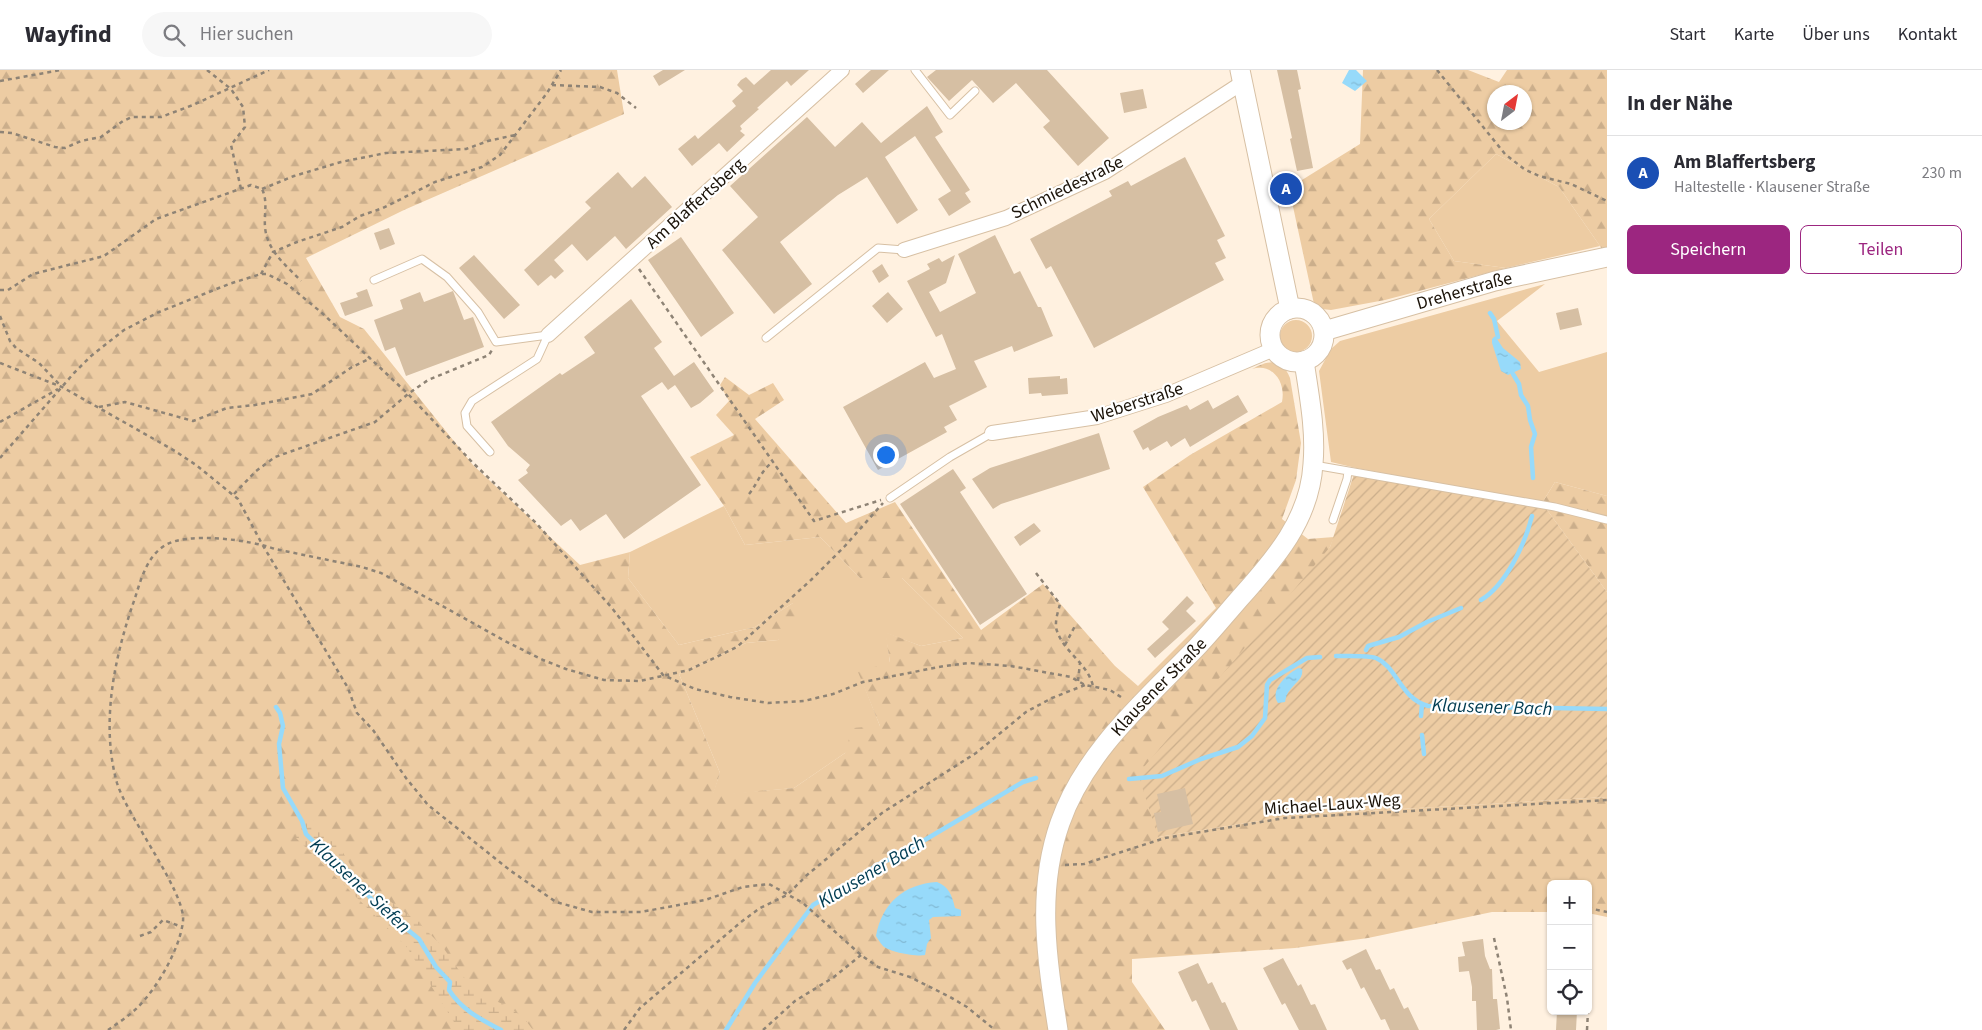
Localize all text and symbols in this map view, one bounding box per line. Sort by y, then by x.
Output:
search box [142,12,492,57]
text: Wayfind [25,17,112,52]
icon: search [160,21,188,49]
text: Hier suchen [200,21,294,48]
text: Start [1669,22,1706,47]
text: Karte [1734,22,1774,47]
text: Über uns [1802,22,1870,47]
text: Kontakt [1898,22,1957,47]
north arrow [1487,85,1532,130]
text: In der Nähe [1627,88,1733,118]
street label: Schmiedestraße [1007,149,1128,225]
text: Am Blaffertsberg [1674,149,1815,176]
street label: Am Blaffertsberg [640,152,750,255]
text: A [1638,162,1648,184]
text: 230 m [1922,162,1962,184]
pin: A [1270,170,1302,208]
text: Haltestelle · Klausener Straße [1674,176,1870,198]
button: Speichern [1627,225,1790,274]
button: Teilen [1800,225,1962,274]
street label: Dreherstraße [1413,266,1515,316]
street label: Weberstraße [1088,376,1187,429]
your location [873,442,899,468]
street label: Klausener Straße [1105,632,1213,742]
water label: Klausener Bach [1431,692,1553,723]
street label: Michael-Laux-Weg [1263,787,1401,822]
water label: Klausener Bach [813,830,930,915]
water label: Klausener Siefen [304,832,416,940]
map controls [1547,880,1592,1015]
button: + [1547,880,1592,925]
button: − [1547,925,1592,970]
button: locate [1547,970,1592,1015]

